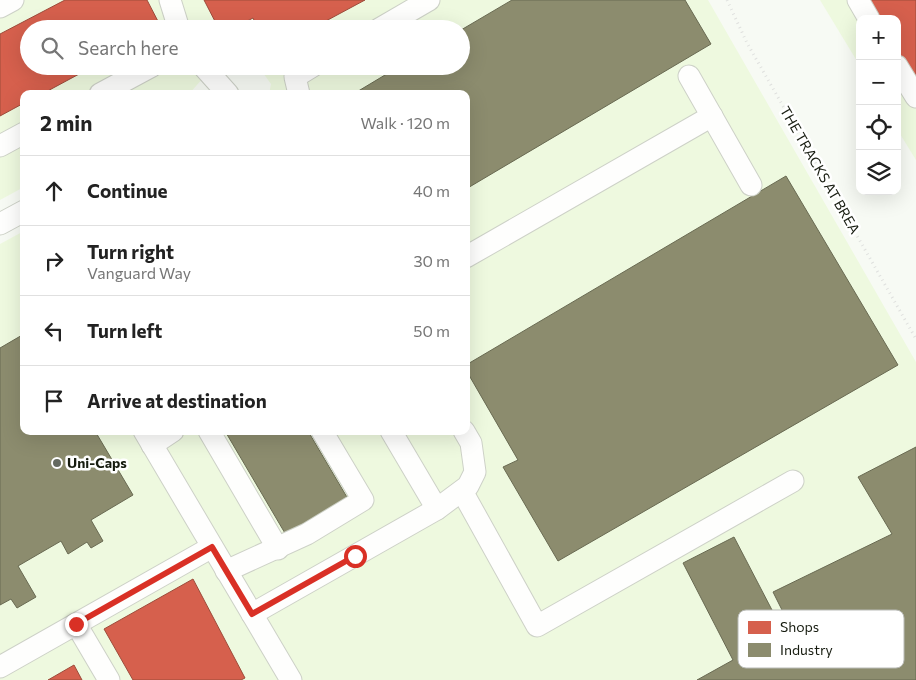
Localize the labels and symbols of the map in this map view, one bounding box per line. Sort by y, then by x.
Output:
street label: THE TRACKS AT BREA [777,103,864,237]
place label: Uni-Caps [67,454,127,471]
marker: Uni-Caps [51,457,63,469]
route start [344,545,367,568]
legend [738,610,904,668]
route end [65,613,88,636]
text: Shops [780,618,819,635]
text: Industry [780,641,833,658]

